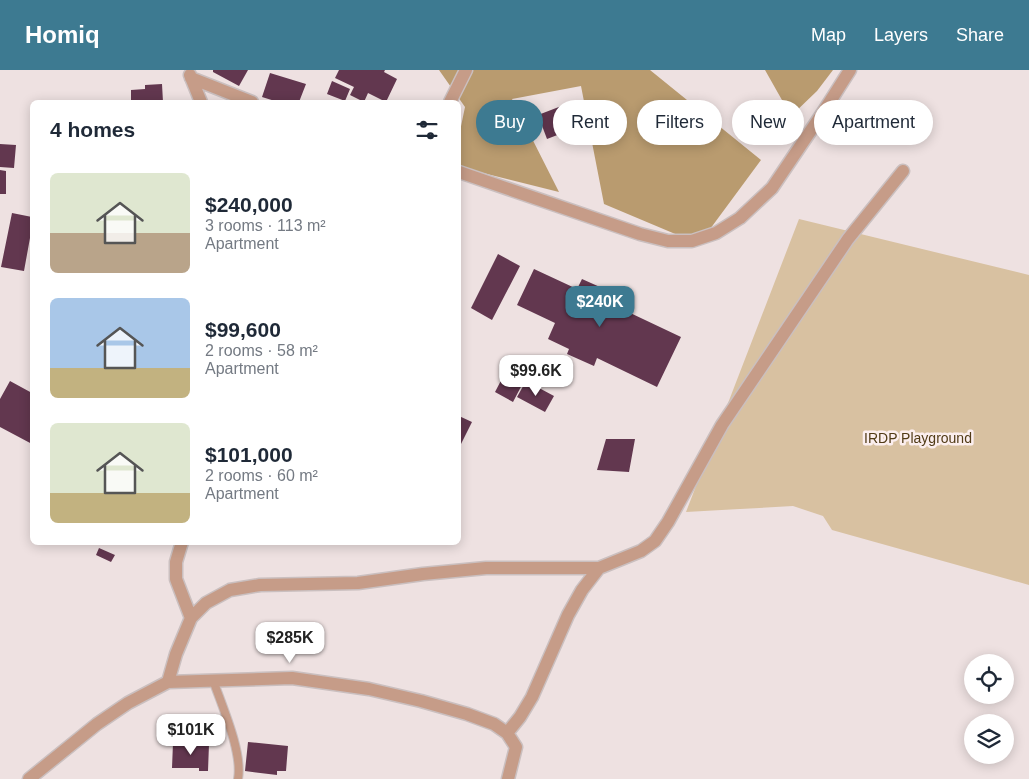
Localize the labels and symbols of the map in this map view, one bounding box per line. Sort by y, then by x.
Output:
pin: $240K [565,286,635,328]
pin: $99.6K [495,354,577,397]
park label: IRDP Playground [864,430,972,446]
pin: $285K [255,622,325,664]
pin: $101K [156,714,226,756]

